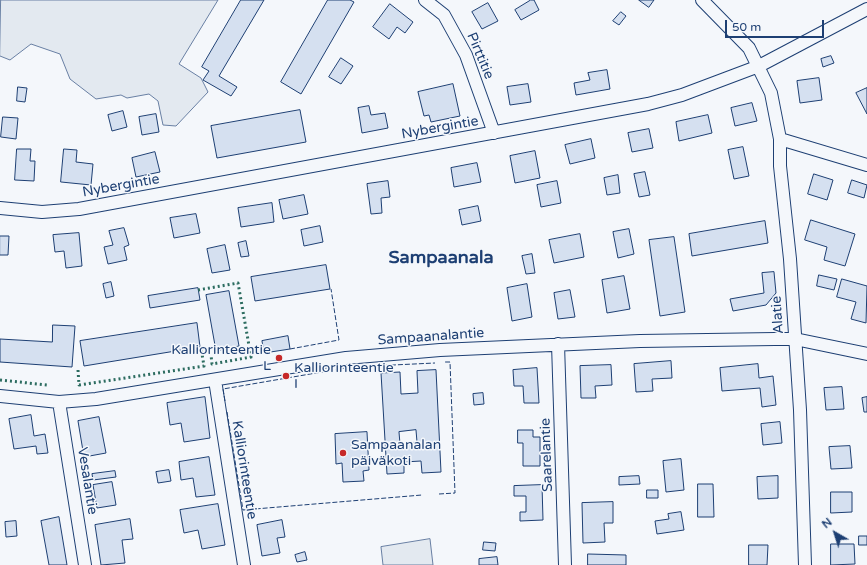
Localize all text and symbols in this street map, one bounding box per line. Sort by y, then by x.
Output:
scale bar [727,12,826,38]
text: 50 m [732,20,761,34]
street label: Pirttitie [463,30,497,82]
street label: Nybergintie [400,113,480,143]
street label: Nybergintie [81,171,161,201]
district label: Sampaanala [389,247,493,269]
street label: Alatie [768,295,788,335]
street label: Sampaanalantie [377,325,485,349]
place label: Kalliorinteentie L [171,342,271,374]
marker: Kalliorinteentie L [274,353,284,363]
place label: Kalliorinteentie I [294,360,394,392]
marker: Kalliorinteentie I [281,371,291,381]
street label: Saarelantie [537,418,557,492]
street label: Kalliorinteentie [228,419,260,521]
place label: Sampaanalan päiväkoti [351,437,441,470]
street label: Vesalantie [73,446,101,516]
marker: Sampaanalan päiväkoti [338,448,348,458]
north arrow [815,513,855,553]
text: N [820,515,835,531]

